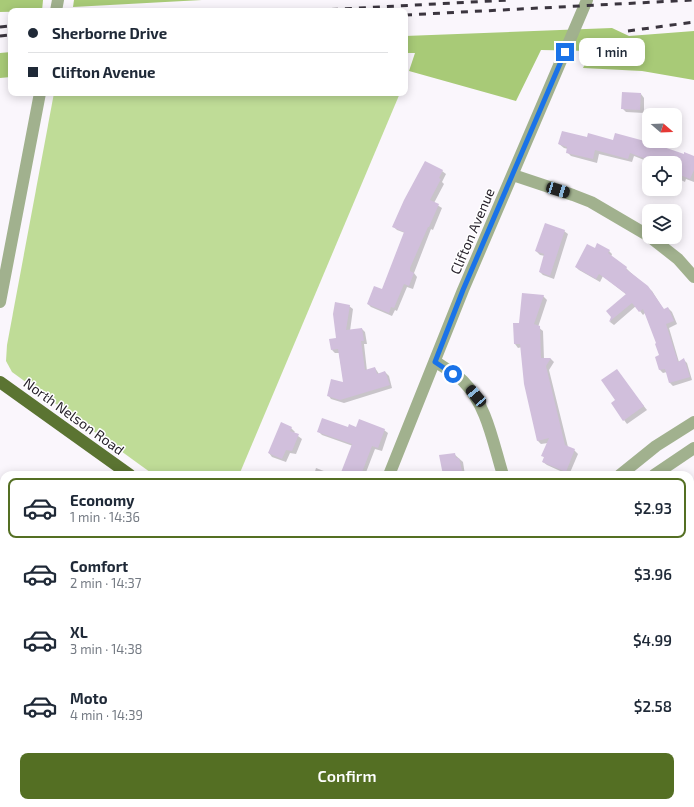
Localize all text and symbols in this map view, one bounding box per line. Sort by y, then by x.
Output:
text: Sherborne Drive [52,24,167,42]
callout: 1 min [579,38,645,66]
route end [556,43,574,61]
text: 1 min [597,44,627,60]
text: Clifton Avenue [52,63,156,81]
north arrow [642,108,682,148]
map controls [642,108,682,244]
button: locate [642,156,682,196]
car [545,181,571,199]
street label: Clifton Avenue [446,185,498,277]
button: layers [642,204,682,244]
route start [444,365,462,383]
street label: North Nelson Road [20,374,128,458]
car [464,383,488,409]
icon: car [22,490,58,526]
text: Economy [70,491,135,509]
text: $2.93 [634,499,672,517]
text: 1 min · 14:36 [70,509,140,525]
icon: car [22,556,58,592]
text: Comfort [70,557,128,575]
text: $3.96 [634,565,672,583]
text: 2 min · 14:37 [70,575,141,591]
icon: car [22,622,58,658]
text: XL [70,623,88,641]
text: $4.99 [633,631,672,649]
text: 3 min · 14:38 [70,641,143,657]
icon: car [22,688,58,724]
text: Moto [70,689,108,707]
text: $2.58 [634,697,672,715]
text: 4 min · 14:39 [70,707,143,723]
button: Confirm [20,753,674,799]

